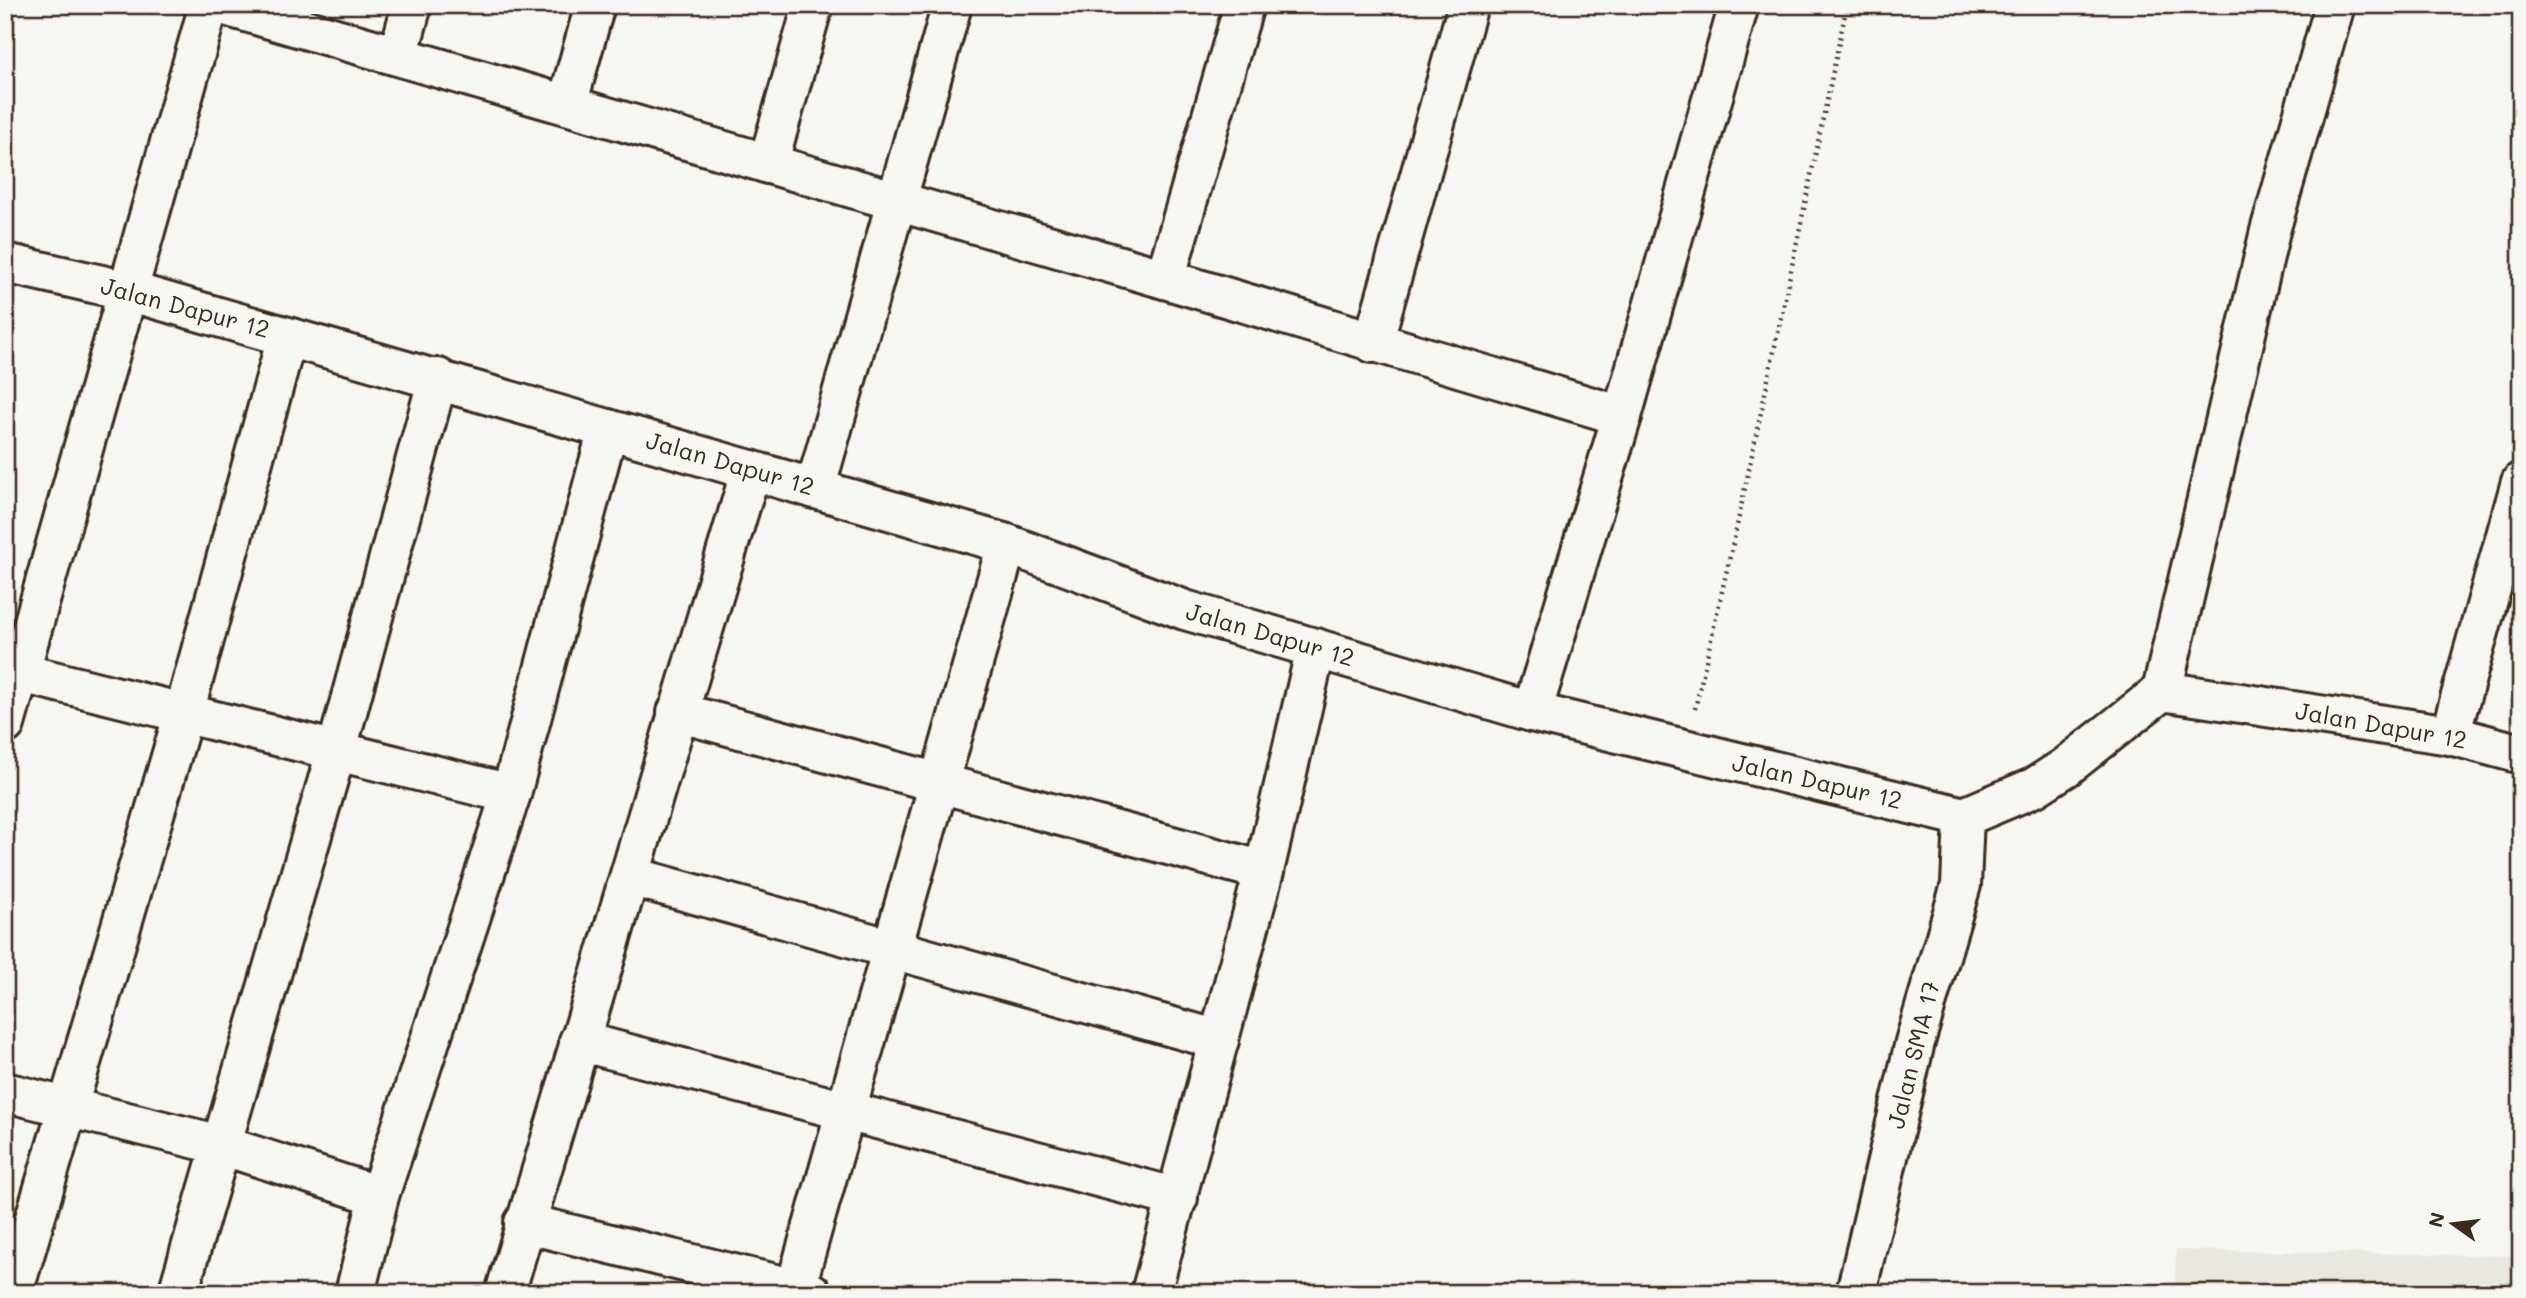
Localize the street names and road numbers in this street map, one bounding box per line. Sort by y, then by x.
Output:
street label: Jalan Dapur 12 [98,269,273,344]
street label: Jalan Dapur 12 [643,424,818,501]
street label: Jalan Dapur 12 [1183,595,1358,672]
street label: Jalan Dapur 12 [2293,694,2469,755]
street label: Jalan Dapur 12 [1729,746,1905,815]
street label: Jalan SMA 17 [1879,978,1946,1132]

